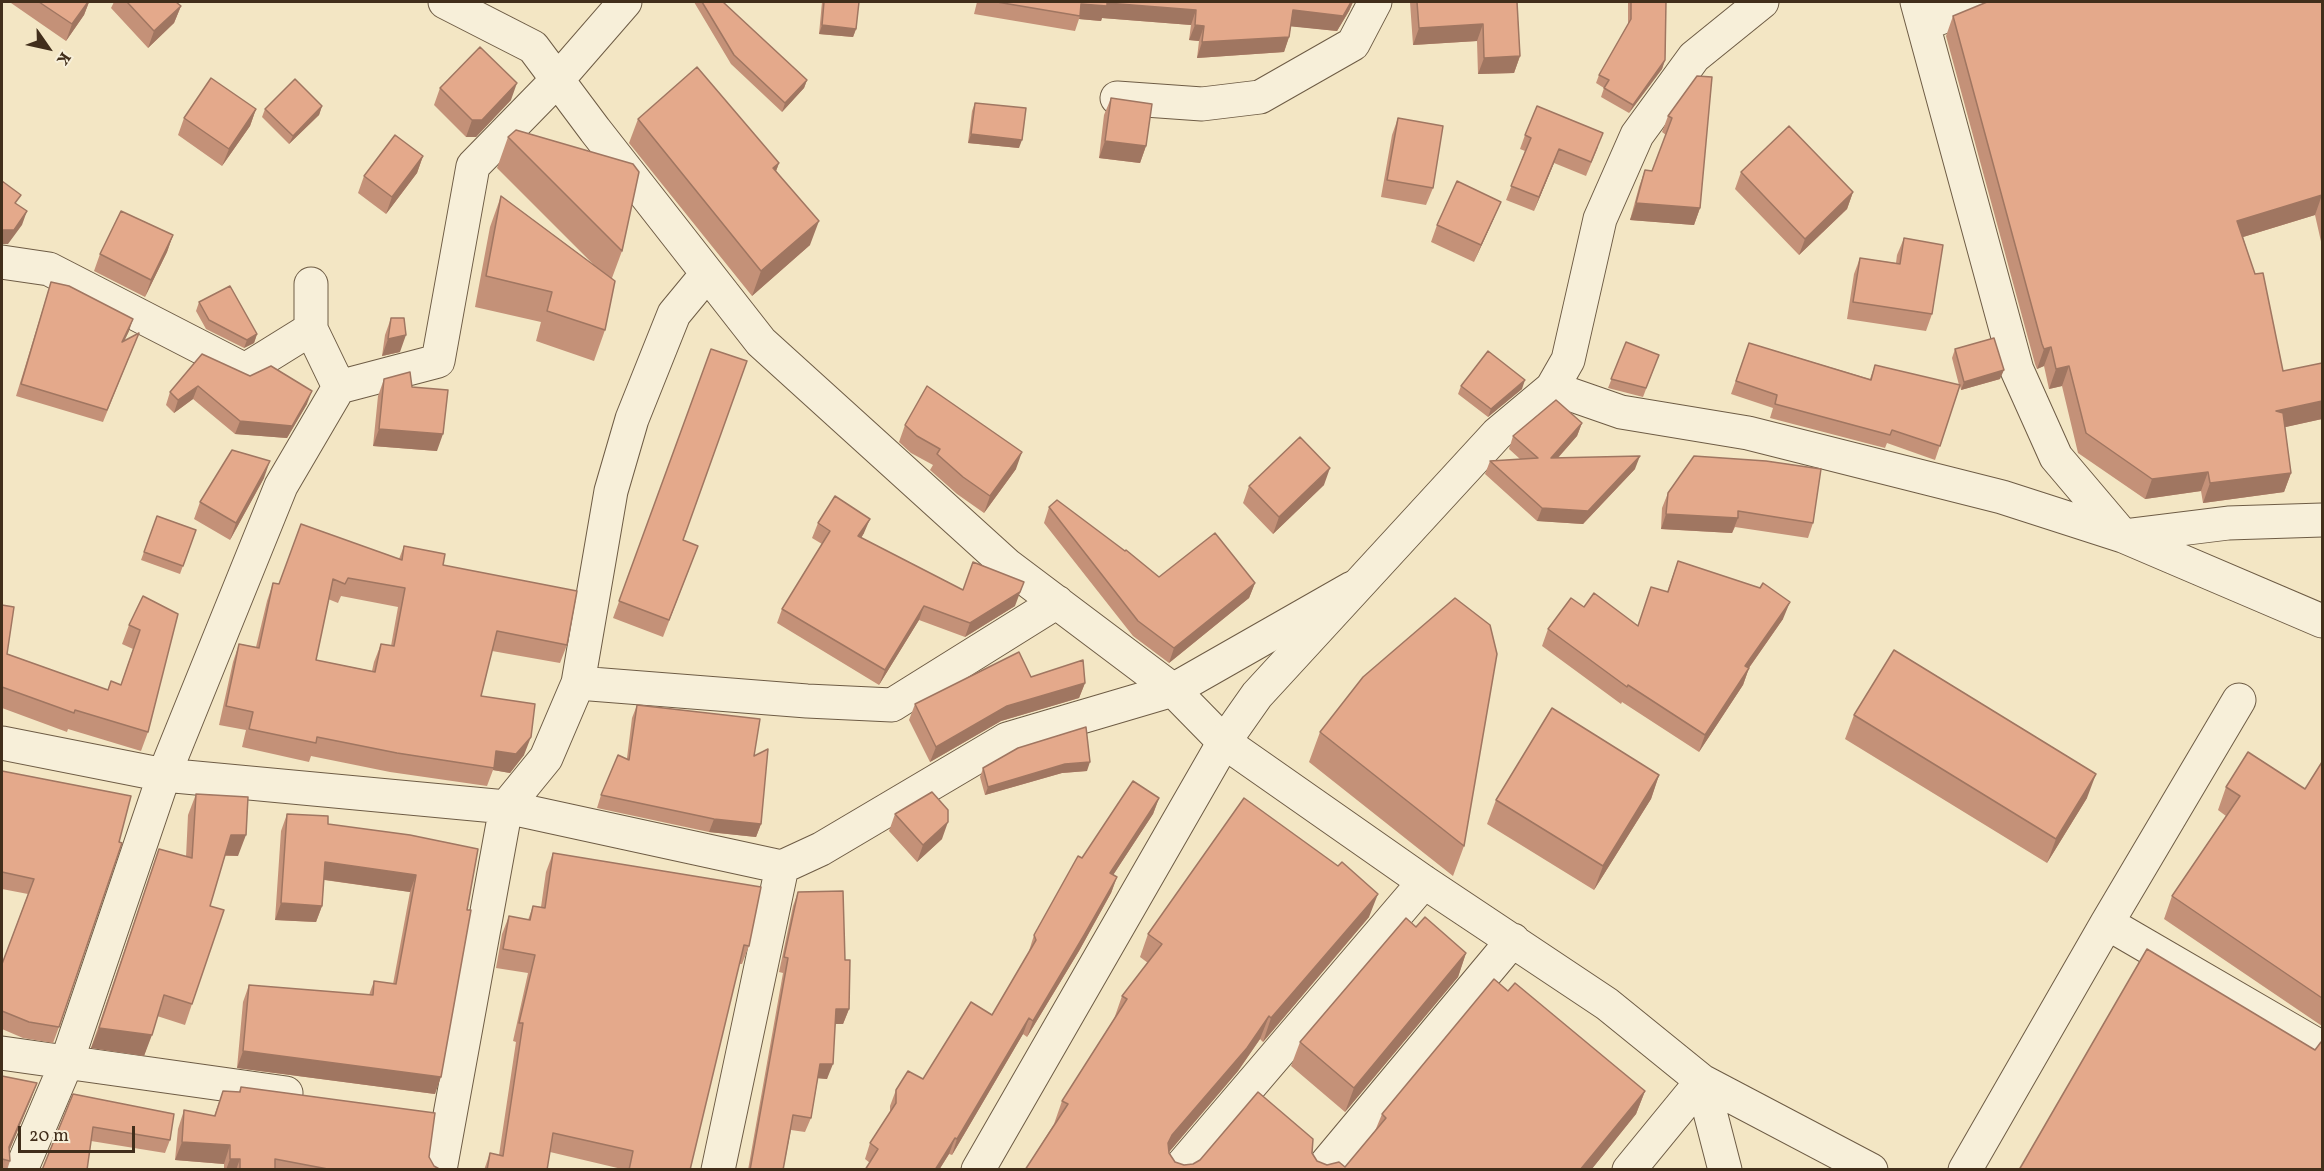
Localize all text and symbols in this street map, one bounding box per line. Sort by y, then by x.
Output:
north arrow [18,18,78,78]
text: K [51,47,75,69]
scale bar [21,1114,138,1152]
text: 20 m [29,1124,69,1149]

